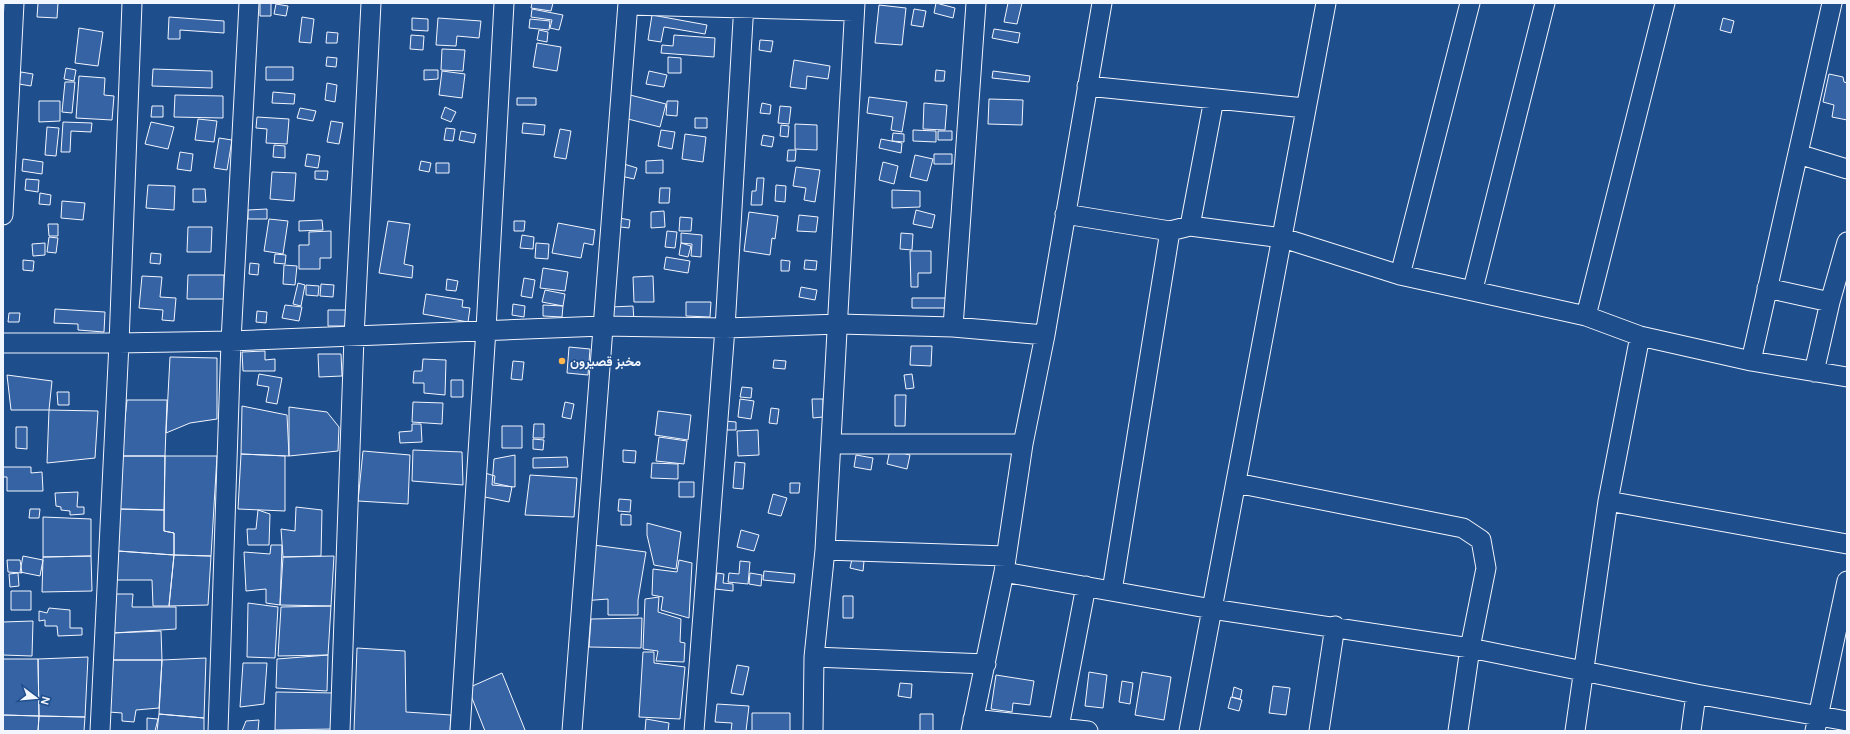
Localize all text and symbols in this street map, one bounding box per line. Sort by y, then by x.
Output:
place label: مخبز قصيرون [570,353,641,370]
marker: مخبز قصيرون [557,356,567,366]
north arrow [16,678,56,718]
text: N [38,695,53,707]

